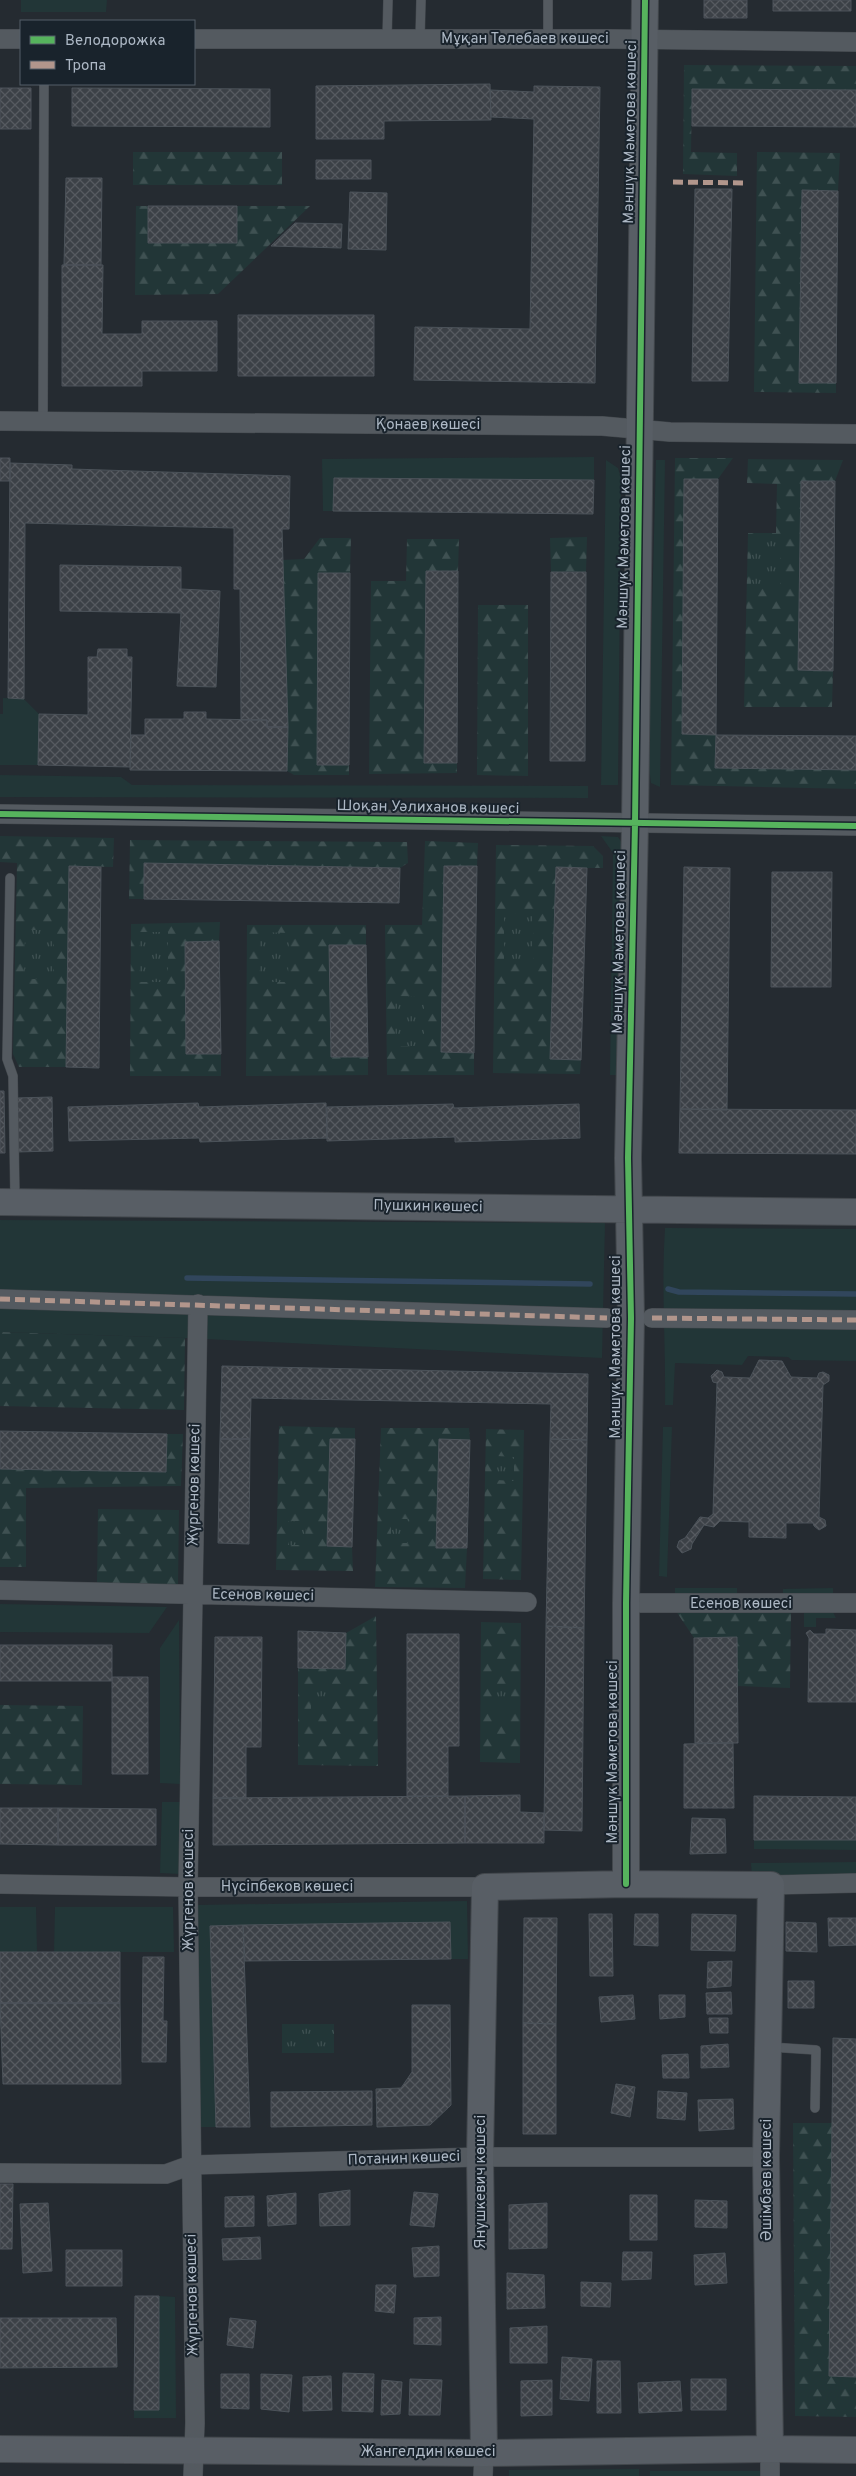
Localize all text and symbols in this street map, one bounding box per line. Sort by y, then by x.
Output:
legend [20,20,195,85]
street label: Мұқан Төлебаев көшесі [441,30,609,49]
text: Велодорожка [65,32,165,51]
street label: Мәншүк Мәметова көшесі [620,40,642,224]
text: Тропа [65,57,106,76]
street label: Қонаев көшесі [376,416,480,435]
street label: Мәншүк Мәметова көшесі [614,445,636,629]
street label: Шоқан Уәлиханов көшесі [336,797,520,819]
street label: Мәншүк Мәметова көшесі [609,850,631,1034]
street label: Пушкин көшесі [373,1197,483,1217]
street label: Мәншүк Мәметова көшесі [607,1255,626,1439]
street label: Жүргенов көшесі [184,1424,206,1546]
street label: Есенов көшесі [212,1586,314,1606]
street label: Есенов көшесі [690,1595,792,1614]
street label: Мәншүк Мәметова көшесі [604,1660,623,1844]
street label: Жүргенов көшесі [180,1829,199,1951]
street label: Нүсіпбеков көшесі [221,1878,353,1897]
street label: Янушкевич көшесі [472,2115,491,2249]
street label: Әшімбаев көшесі [758,2119,777,2241]
street label: Потанин көшесі [347,2148,461,2170]
street label: Жүргенов көшесі [182,2234,204,2356]
street label: Жангелдин көшесі [361,2443,495,2462]

